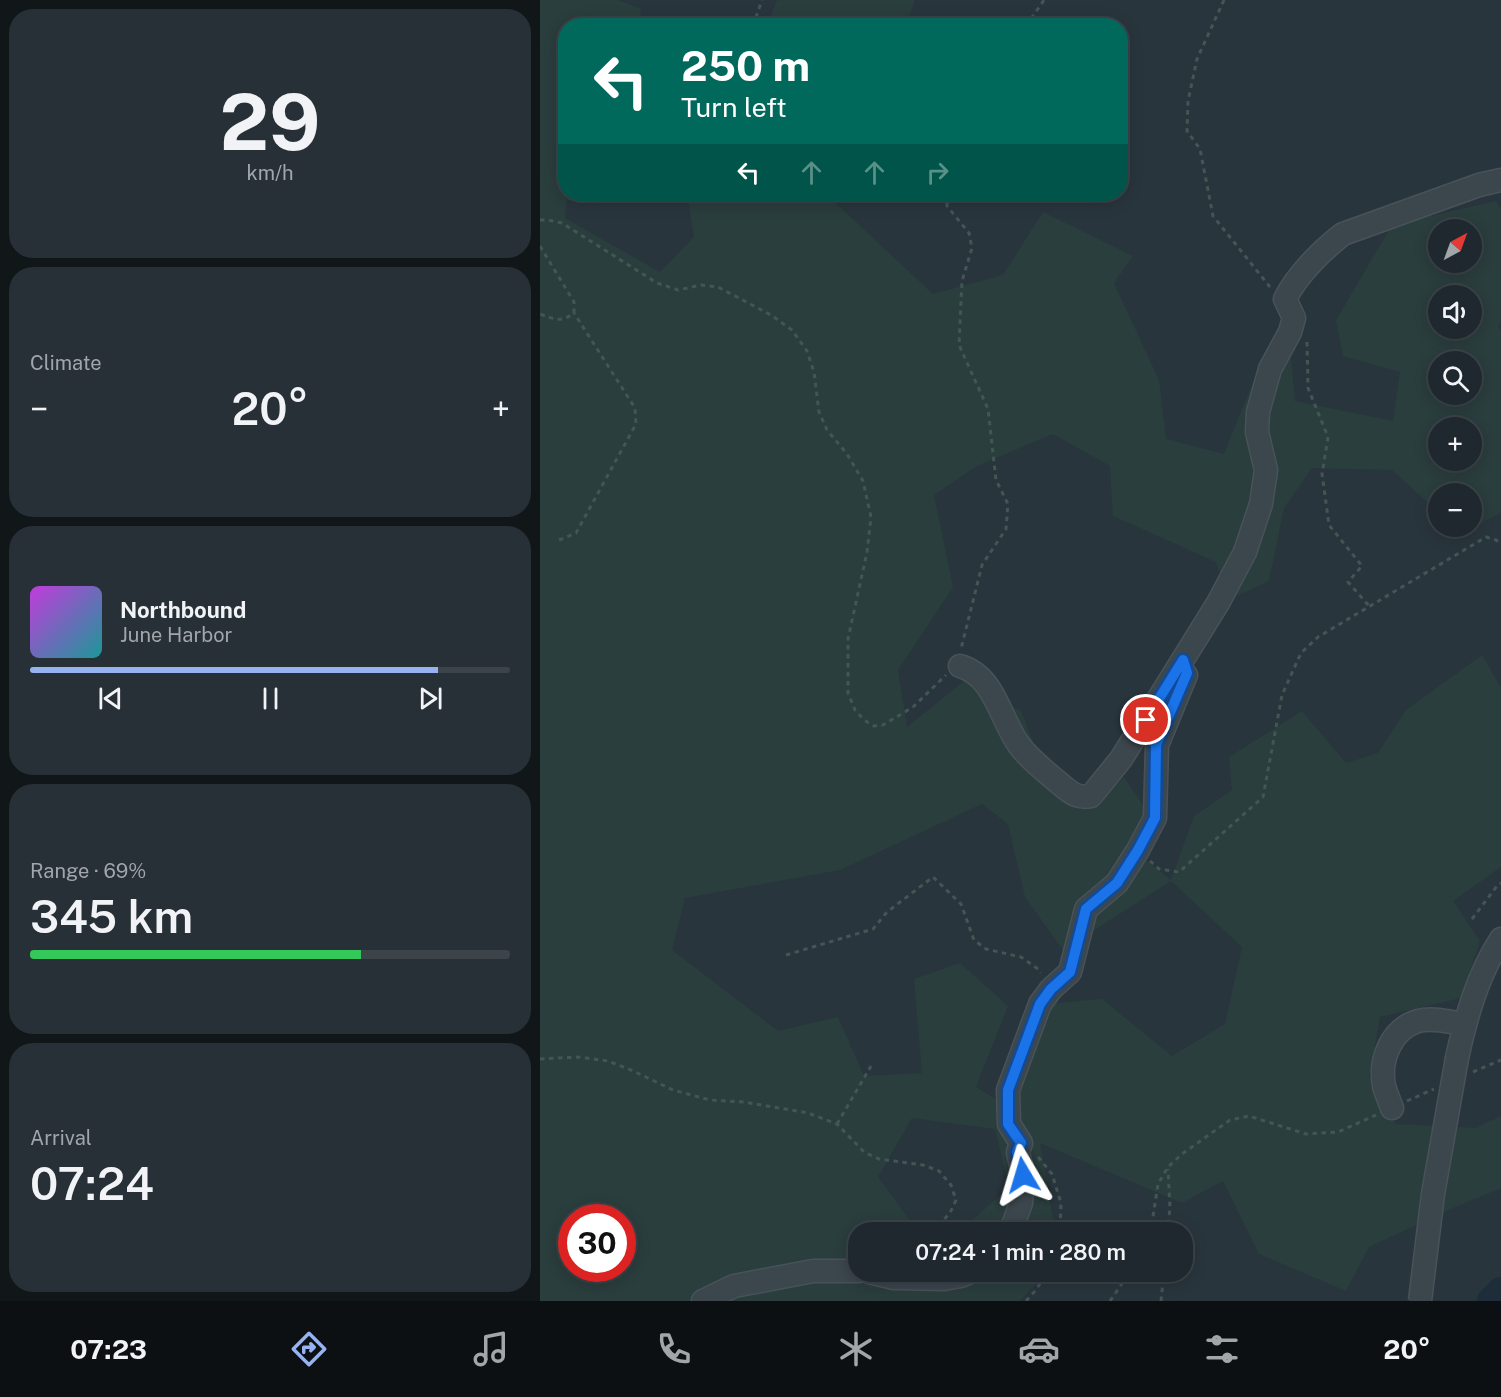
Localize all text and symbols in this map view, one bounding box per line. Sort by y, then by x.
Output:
text: 250 m [681,41,810,90]
icon: left [582,42,660,120]
text: 29 [220,76,320,168]
text: Turn left [681,91,787,123]
icon: left [732,156,765,189]
icon: ahead [795,156,828,189]
icon: ahead [858,156,891,189]
icon: right [921,156,954,189]
text: km/h [246,161,294,185]
north arrow [1428,219,1482,273]
map controls [1428,219,1482,537]
button: sound [1428,285,1482,339]
text: Climate [30,351,102,375]
button: search [1428,351,1482,405]
text: 20° [231,382,309,435]
text: − [30,390,48,428]
text: + [492,390,510,428]
button: + [1428,417,1482,471]
button: − [1428,483,1482,537]
text: Northbound [120,597,246,623]
text: June Harbor [120,623,232,647]
icon: previous [94,682,127,715]
icon: pause [254,682,287,715]
icon: next [414,682,447,715]
pin [1120,694,1171,745]
icon: arrive [1129,703,1162,736]
text: Range · 69% [30,859,146,883]
text: 345 km [30,890,193,943]
text: Arrival [30,1126,92,1150]
position arrow [991,1143,1055,1207]
text: 07:24 [30,1157,154,1210]
speed limit sign: 30 [558,1204,636,1282]
text: 07:24 · 1 min · 280 m [915,1239,1126,1265]
icon: directions [288,1328,330,1370]
icon: music [470,1328,512,1370]
icon: phone [653,1328,695,1370]
icon: climate [835,1328,877,1370]
icon: car [1018,1328,1060,1370]
icon: filters [1201,1328,1243,1370]
text: 07:23 [70,1333,147,1365]
text: 20° [1383,1333,1431,1365]

